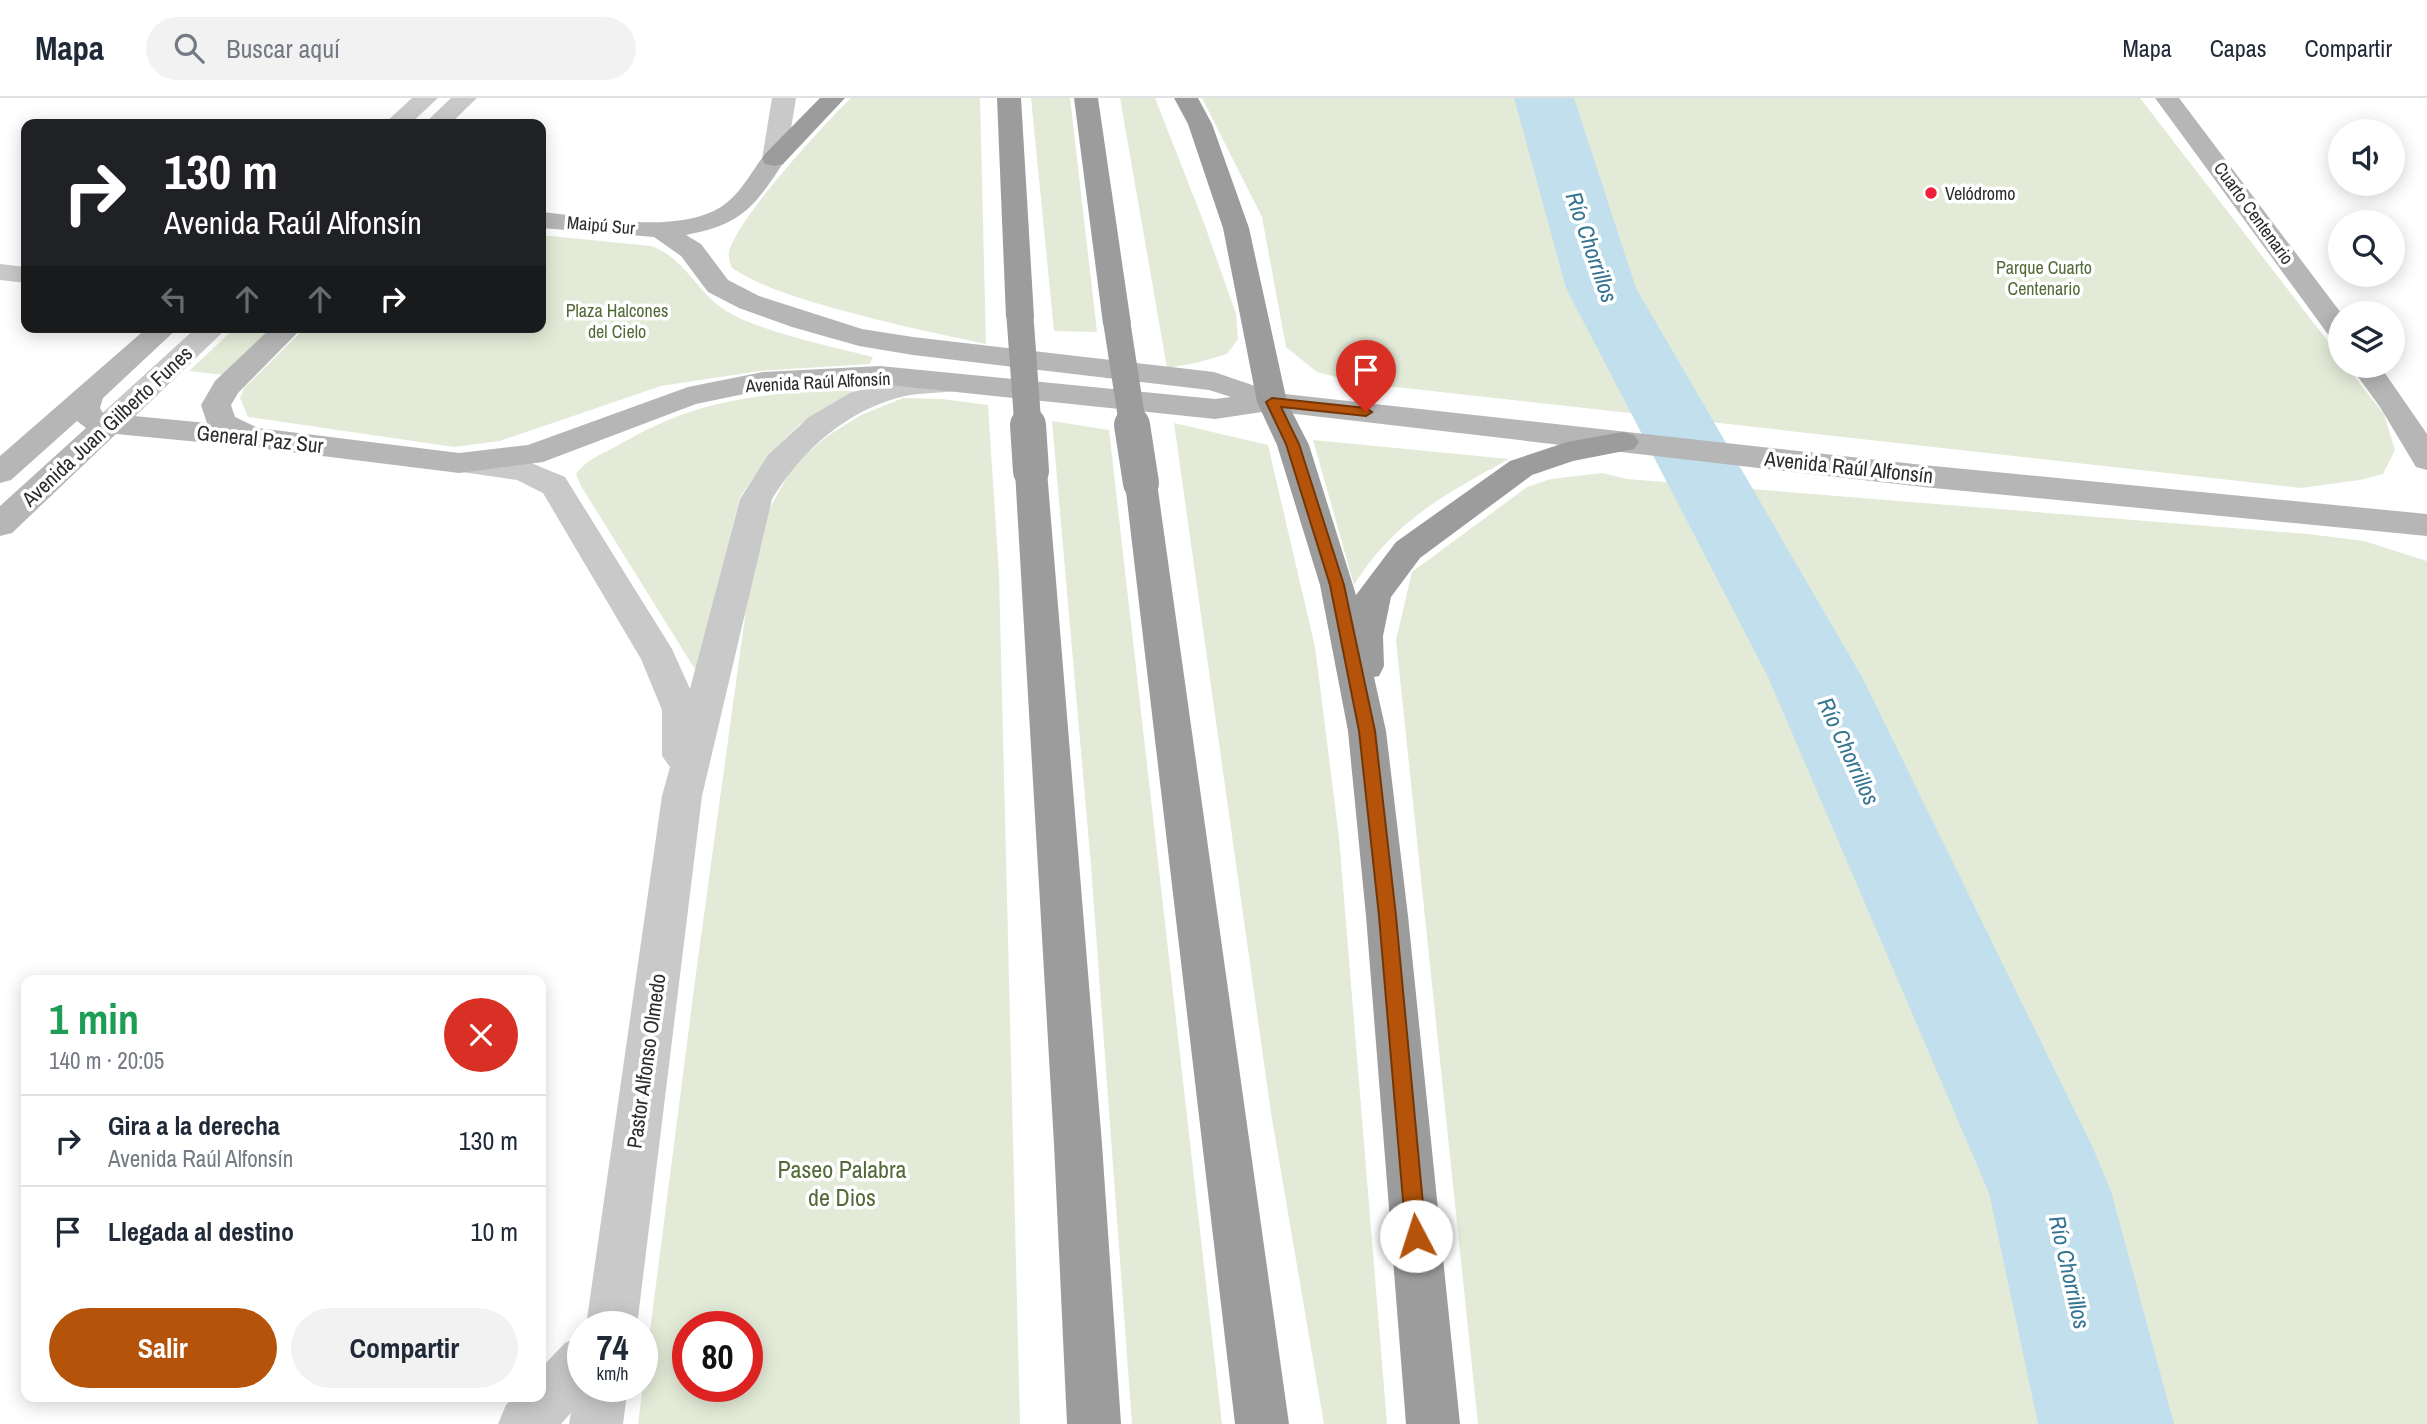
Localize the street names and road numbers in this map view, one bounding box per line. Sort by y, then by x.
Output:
street label: Cuarto Centenario [2208,157,2300,269]
street label: Maipú Sur [566,210,636,240]
street label: Avenida Juan Gilberto Funes [15,339,199,514]
street label: Avenida Raúl Alfonsín [744,366,891,398]
street label: General Paz Sur [195,418,325,460]
street label: Avenida Raúl Alfonsín [1762,444,1935,490]
street label: Pastor Alfonso Olmedo [619,972,673,1150]

